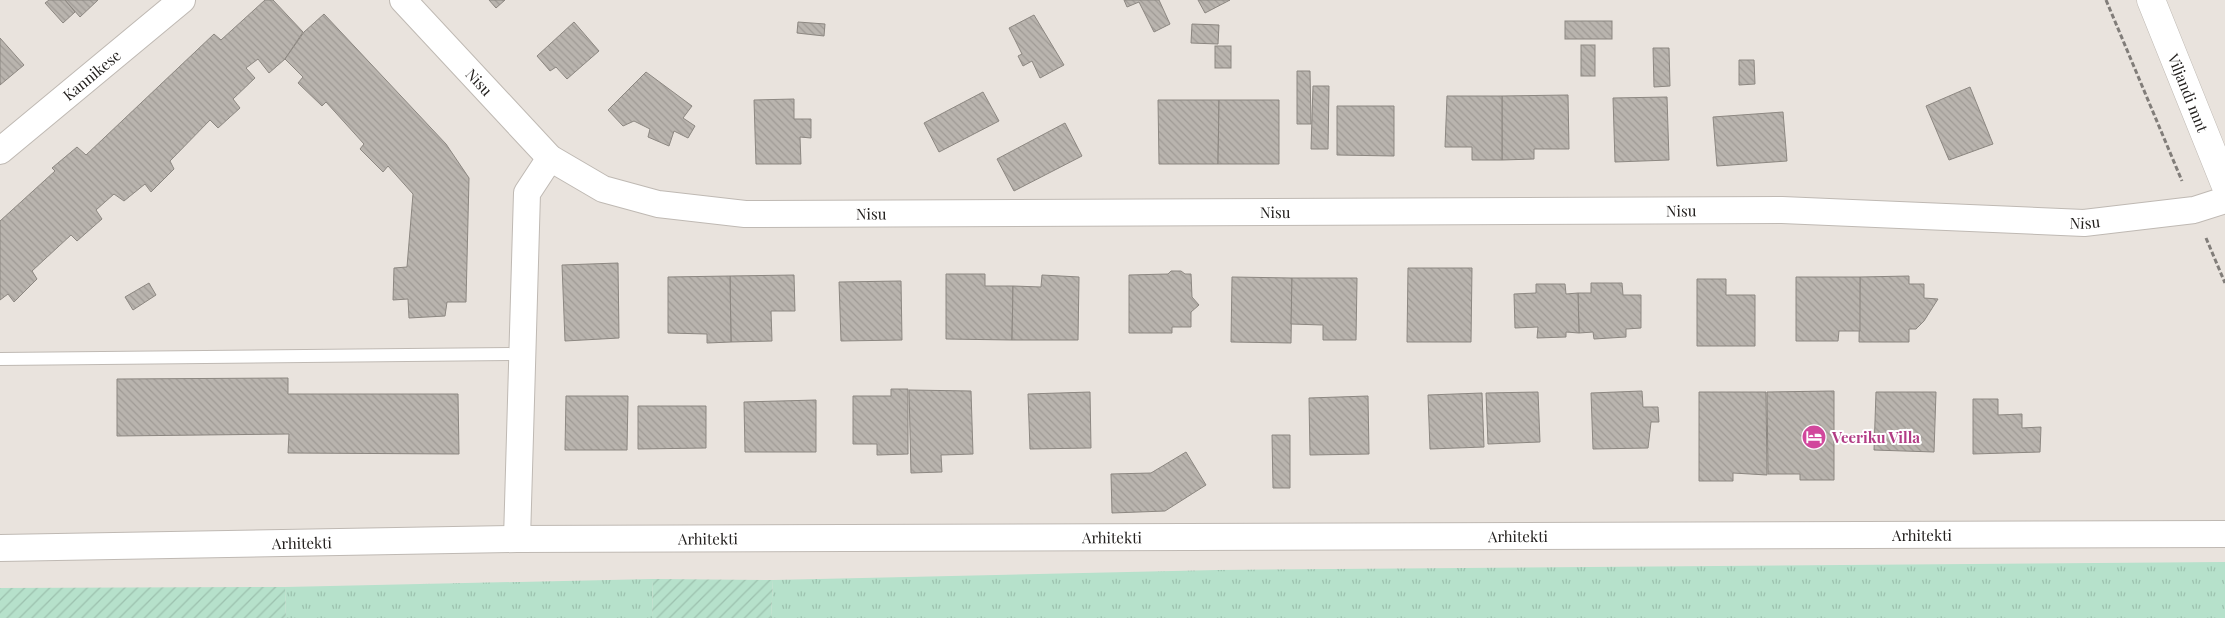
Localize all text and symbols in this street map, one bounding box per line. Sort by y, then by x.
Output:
street label: Kannikese [58,45,125,105]
street label: Viljandi mnt [2163,50,2213,136]
street label: Nisu [462,64,497,100]
street label: Nisu [1666,200,1697,220]
street label: Nisu [1260,202,1291,222]
street label: Nisu [856,203,887,224]
street label: Nisu [2069,211,2101,233]
hotel icon: Veeriku Villa [1801,424,1827,450]
place label: Veeriku Villa [1831,427,1920,447]
street label: Arhitekti [1891,525,1953,545]
street label: Arhitekti [1487,526,1549,546]
street label: Arhitekti [1081,527,1143,547]
street label: Arhitekti [677,528,739,549]
street label: Arhitekti [271,532,333,553]

